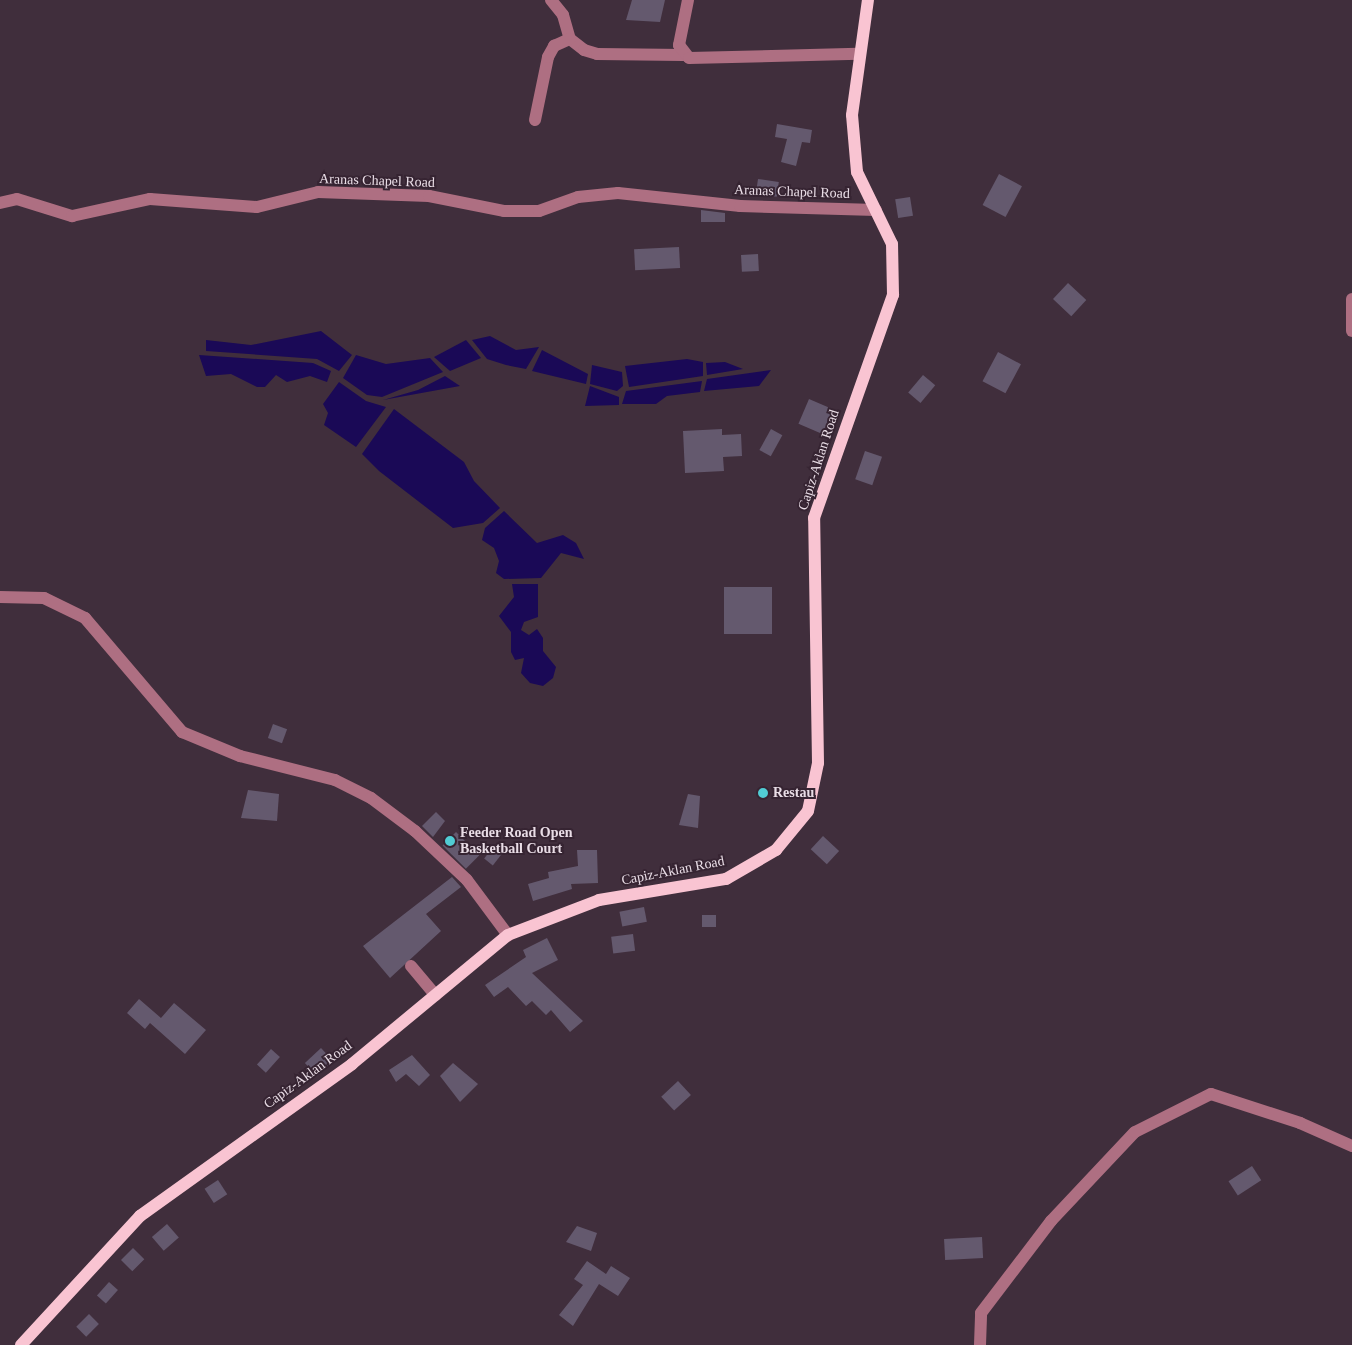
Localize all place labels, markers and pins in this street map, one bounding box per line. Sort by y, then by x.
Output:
place label: Restau [773,785,814,801]
marker: Restau [757,787,769,799]
place label: Feeder Road Open Basketball Court [460,825,573,858]
marker: Feeder Road Open Basketball Court [444,835,456,847]

